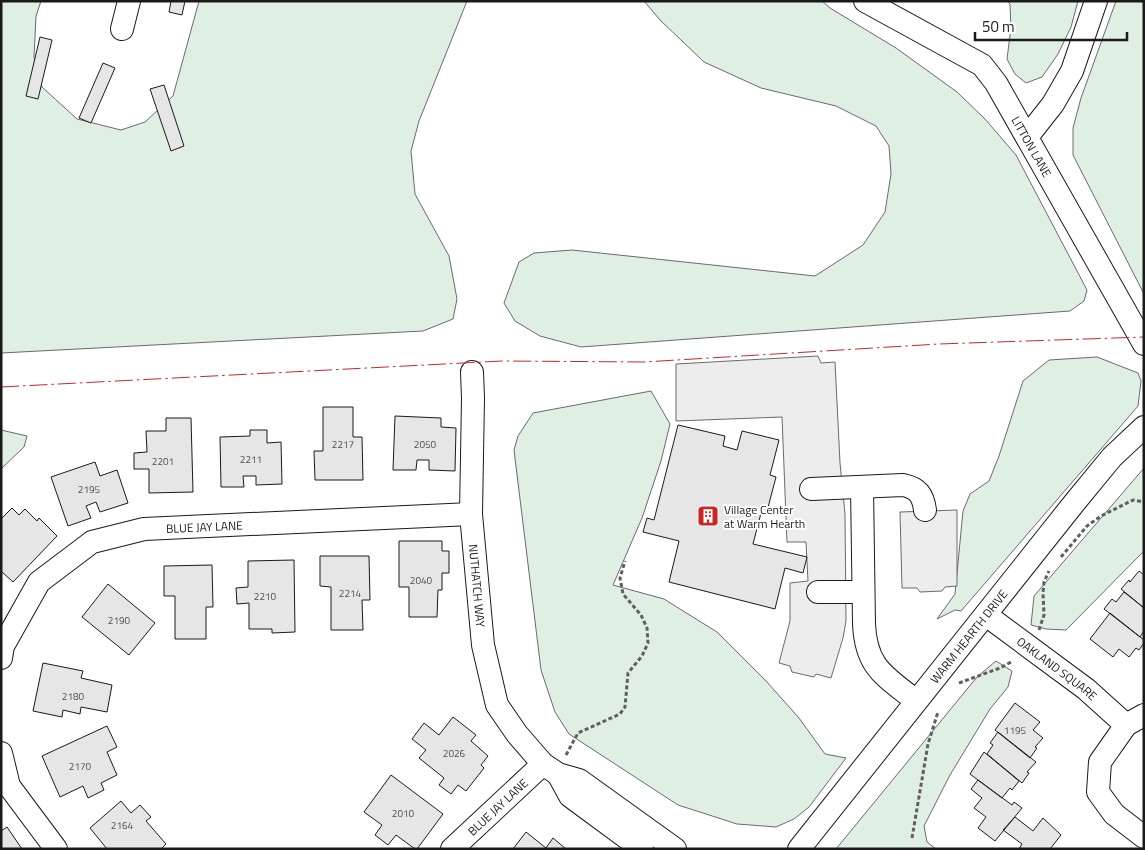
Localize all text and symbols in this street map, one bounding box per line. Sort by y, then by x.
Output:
scale bar [975,10,1128,42]
text: 50 m [982,15,1015,38]
street label: LITTON LANE [1007,112,1057,181]
house number: 2217 [332,437,354,452]
house number: 2050 [414,437,437,452]
house number: 2211 [240,452,262,467]
house number: 2201 [152,454,174,469]
house number: 2195 [78,482,101,497]
place label: Village Center at Warm Hearth [724,500,805,533]
building icon: Village Center at Warm Hearth [696,504,720,528]
street label: BLUE JAY LANE [166,515,244,537]
street label: NUTHATCH WAY [464,543,491,629]
house number: 2040 [410,573,433,588]
street label: WARM HEARTH DRIVE [925,585,1012,687]
house number: 2214 [339,586,362,601]
house number: 2210 [254,589,277,604]
house number: 2190 [108,613,131,628]
street label: OAKLAND SQUARE [1013,632,1102,705]
house number: 2180 [62,689,85,704]
house number: 1195 [1004,723,1027,738]
house number: 2026 [443,746,466,761]
house number: 2170 [69,759,92,774]
street label: BLUE JAY LANE [463,773,532,840]
house number: 2010 [392,806,415,821]
house number: 2164 [111,818,134,833]

